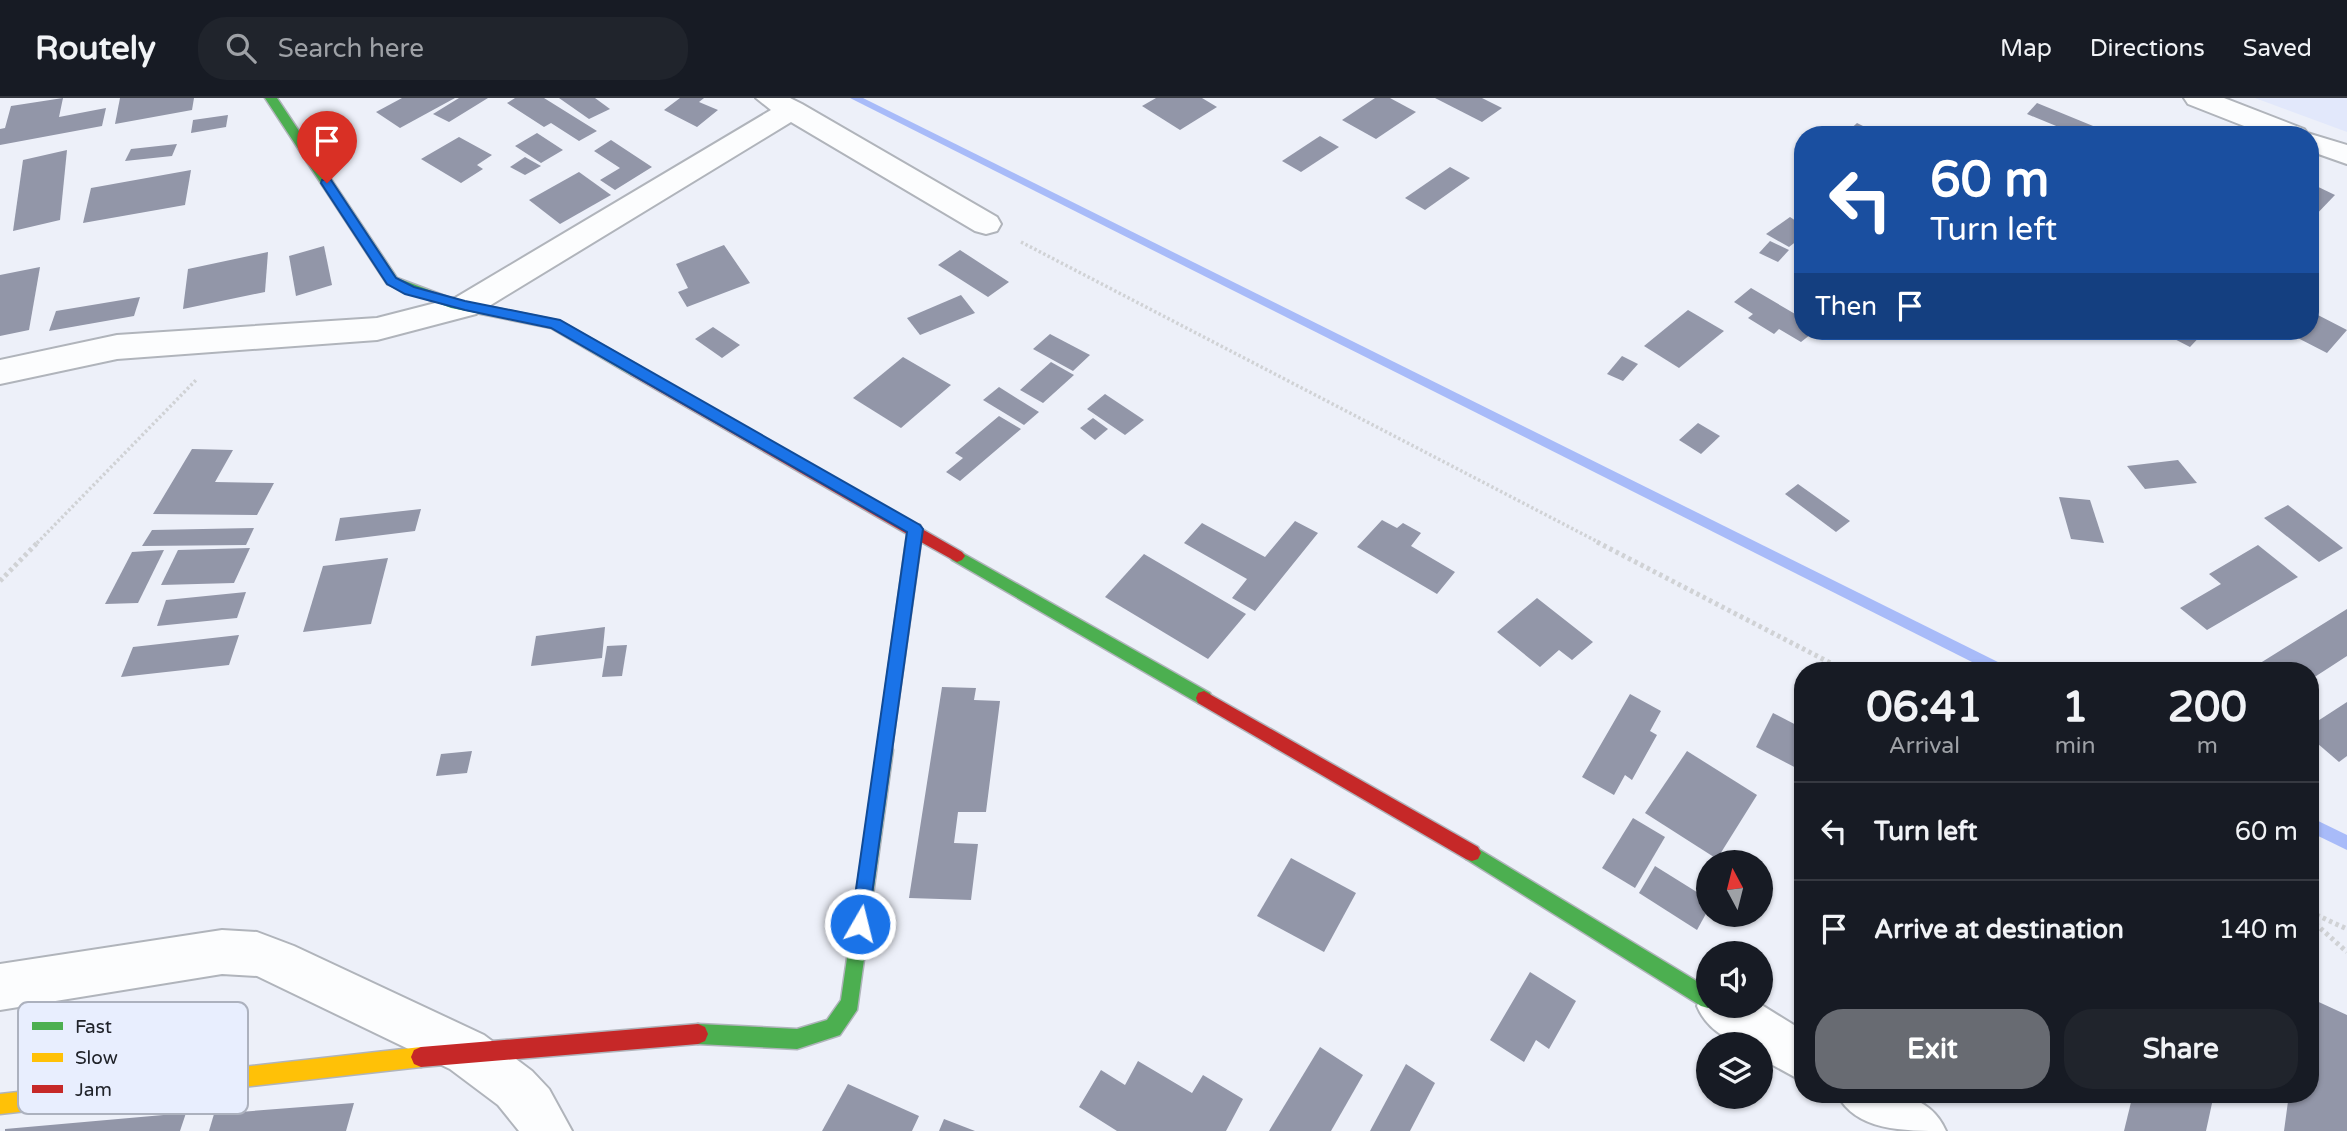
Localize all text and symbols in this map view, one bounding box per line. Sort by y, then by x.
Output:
search box [198,17,688,80]
text: Routely [35,29,156,68]
icon: search [222,29,260,67]
text: Search here [278,33,424,64]
text: Map [2000,34,2052,63]
text: Directions [2090,34,2205,63]
text: Saved [2243,34,2312,63]
pin [297,111,357,183]
icon: arrive [308,122,346,160]
text: 60 m [1930,151,2049,210]
icon: left [1815,154,1906,245]
text: Turn left [1930,211,2057,249]
icon: arrive [1891,287,1929,325]
text: Then [1815,291,1877,322]
text: 06:41 [1866,682,1983,733]
text: 1 [2062,682,2088,733]
text: 200 [2168,682,2247,733]
text: Arrival [1889,732,1960,760]
text: min [2055,732,2096,760]
text: m [2197,732,2218,760]
icon: left [1815,812,1853,850]
text: Turn left [1874,816,1977,847]
text: 60 m [2235,816,2298,847]
north arrow [1696,850,1773,928]
map controls [1696,850,1773,1109]
position arrow [823,887,897,961]
icon: arrive [1815,910,1853,948]
text: Arrive at destination [1874,914,2124,945]
text: 140 m [2218,914,2298,945]
button: sound [1696,941,1773,1018]
legend [18,1002,248,1114]
button: Exit [1815,1009,2050,1089]
button: Share [2064,1009,2298,1089]
text: Fast [75,1016,112,1038]
button: layers [1696,1032,1773,1109]
text: Slow [75,1047,118,1069]
text: Jam [75,1079,112,1101]

